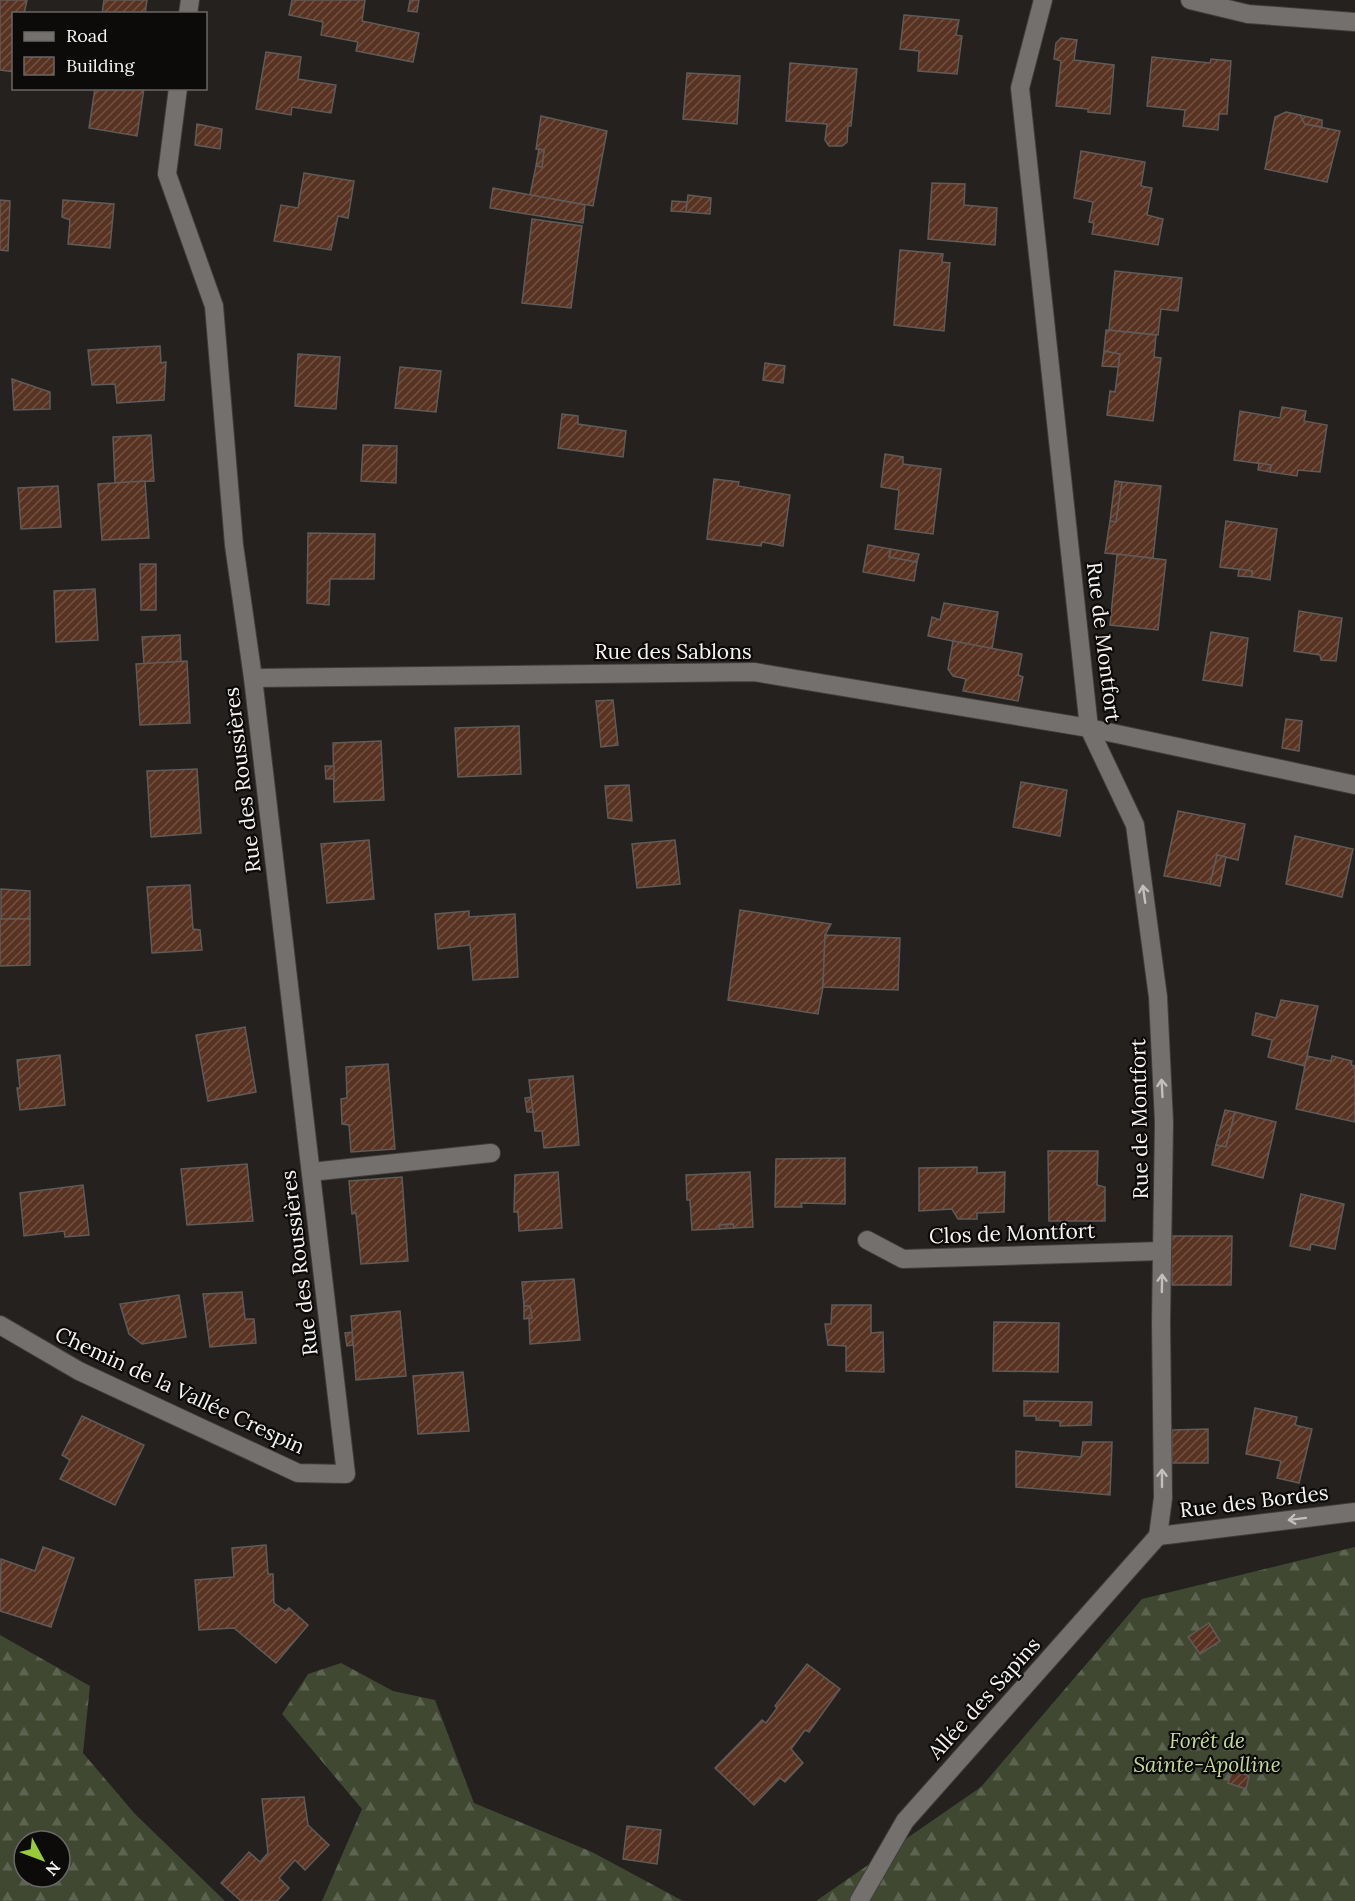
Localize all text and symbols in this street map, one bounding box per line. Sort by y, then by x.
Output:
legend [12,12,207,90]
text: Road [66,24,108,47]
text: Building [66,54,136,77]
street label: Rue de Montfort [1081,561,1127,724]
street label: Rue des Sablons [594,638,752,665]
street label: Rue des Roussières [217,686,267,874]
one-way arrow [1139,884,1150,904]
street label: Rue de Montfort [1124,1037,1154,1200]
one-way arrow [1157,1078,1168,1098]
street label: Rue des Roussières [274,1169,324,1357]
street label: Clos de Montfort [929,1217,1096,1249]
one-way arrow [1156,1273,1168,1293]
street label: Chemin de la Vallée Crespin [51,1320,310,1460]
one-way arrow [1157,1468,1168,1488]
street label: Rue des Bordes [1178,1478,1330,1524]
one-way arrow [1288,1513,1307,1524]
street label: Allée des Sapins [921,1631,1046,1766]
park label: Forêt de Sainte-Apolline [1133,1727,1281,1778]
north arrow [12,1829,72,1889]
text: N [42,1858,65,1880]

